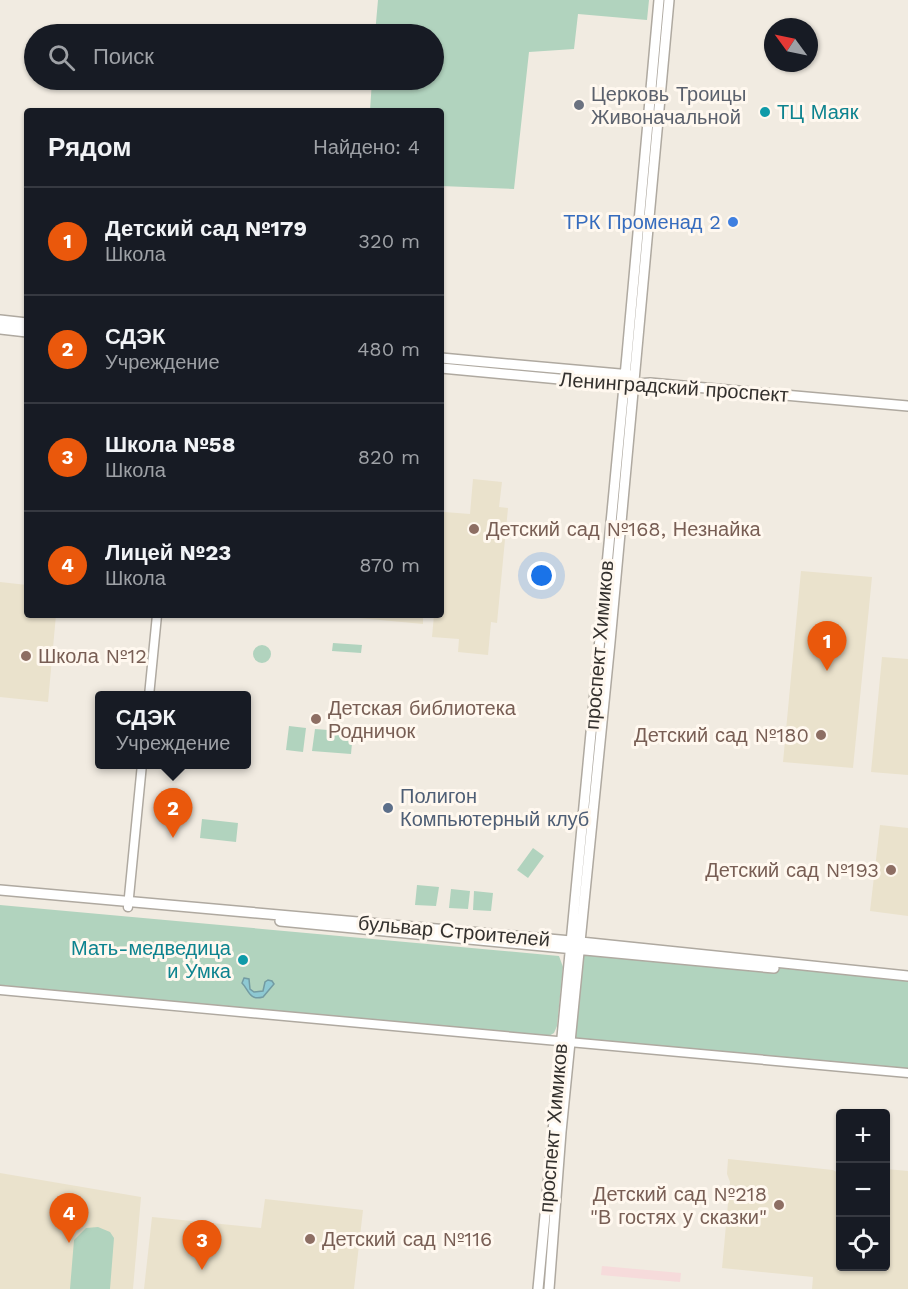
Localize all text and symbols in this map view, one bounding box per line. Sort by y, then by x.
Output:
north arrow [764,18,818,72]
search box [24,24,444,90]
icon: search [45,41,78,74]
text: Поиск [93,44,154,69]
place label: Церковь Троицы Живоначальной [591,82,746,129]
marker: Церковь Троицы Живоначальной [572,98,586,112]
place label: ТЦ Маяк [777,100,859,124]
marker: ТЦ Маяк [758,105,772,119]
text: Рядом [48,132,131,162]
text: Найдено: 4 [313,135,420,159]
place label: ТРК Променад 2 [563,210,721,234]
marker: ТРК Променад 2 [726,215,740,229]
text: Детский сад №179 [105,216,307,241]
text: 1 [63,229,72,253]
text: 320 m [358,229,420,253]
text: Школа [105,242,166,266]
text: СДЭК [105,324,165,349]
text: 2 [62,337,73,361]
text: 480 m [357,337,420,361]
text: Учреждение [105,350,220,374]
street label: Ленинградский проспект [559,367,789,407]
text: Школа №58 [105,432,235,457]
text: 3 [62,445,73,469]
text: 820 m [358,445,420,469]
text: Школа [105,458,166,482]
place label: Детский сад №168, Незнайка [486,517,762,541]
marker: Детский сад №168, Незнайка [467,522,481,536]
text: Лицей №23 [105,540,231,565]
text: 4 [61,553,74,577]
text: 870 m [359,553,420,577]
street label: проспект Химиков [580,559,618,731]
your location [527,561,556,590]
text: Школа [105,566,166,590]
pin: 1 [808,622,846,671]
place label: Школа №12 [38,644,147,668]
marker: Школа №12 [19,649,33,663]
popup [95,691,251,769]
place label: Детская библиотека Родничок [328,696,517,743]
text: СДЭК [116,705,176,730]
marker: Детская библиотека Родничок [309,712,323,726]
place label: Детский сад №180 [634,723,809,747]
marker: Детский сад №180 [814,728,828,742]
text: Учреждение [116,731,230,755]
place label: Полигон Компьютерный клуб [400,784,589,831]
pin: 2 [154,788,192,838]
marker: Полигон Компьютерный клуб [381,801,395,815]
place label: Детский сад №193 [705,858,879,882]
marker: Детский сад №193 [884,863,898,877]
street label: бульвар Строителей [357,911,551,951]
place label: Мать-медведица и Умка [71,936,232,983]
marker: Мать-медведица и Умка [236,953,250,967]
street label: проспект Химиков [534,1042,572,1214]
map controls [836,1109,890,1271]
button: + [836,1109,890,1163]
button: − [836,1163,890,1217]
place label: Детский сад №218 "В гостях у сказки" [590,1182,767,1229]
pin: 4 [50,1194,88,1243]
marker: Детский сад №218 "В гостях у сказки" [772,1198,786,1212]
button: locate [836,1217,890,1271]
pin: 3 [182,1220,222,1270]
place label: Детский сад №116 [322,1227,492,1251]
marker: Детский сад №116 [303,1232,317,1246]

